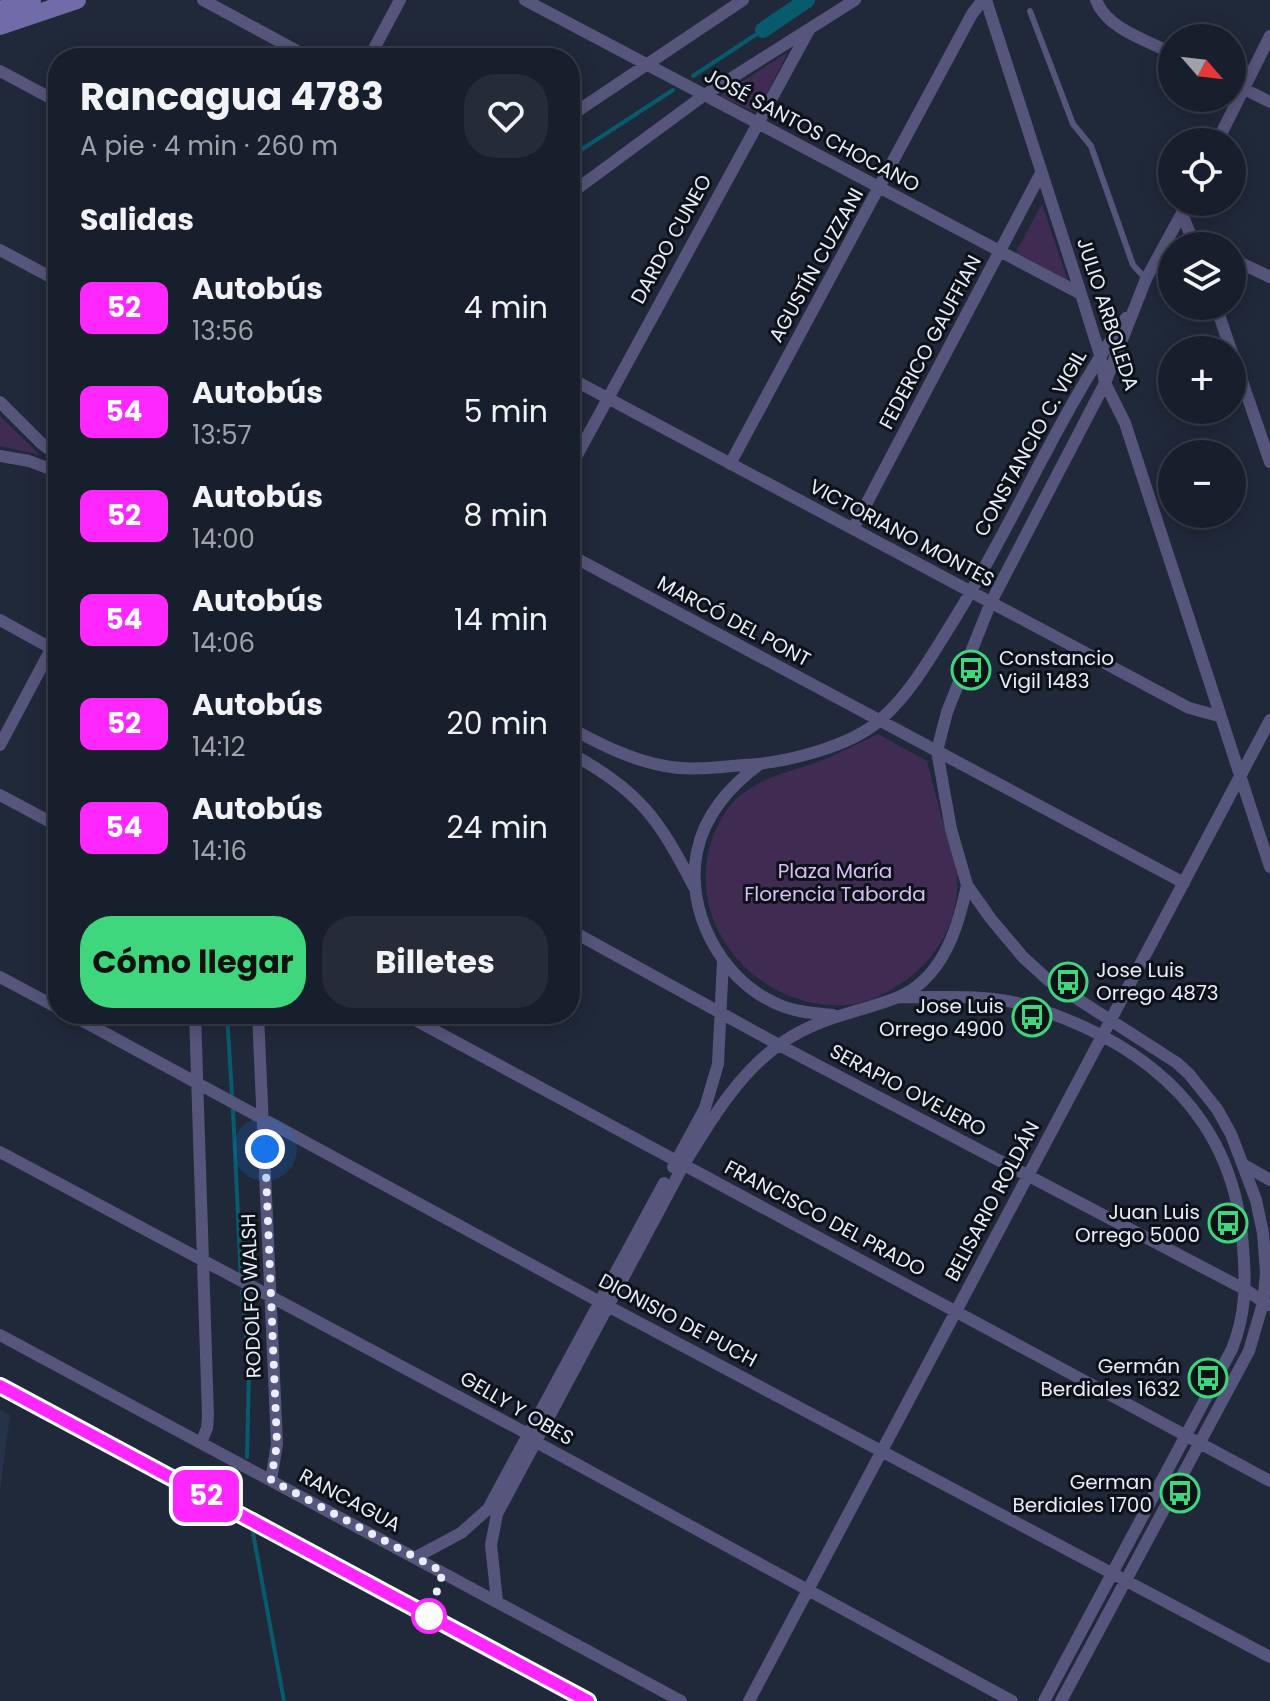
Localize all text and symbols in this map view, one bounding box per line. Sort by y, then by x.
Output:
north arrow [1158,24,1246,112]
map controls [1158,24,1246,528]
street label: JOSÉ SANTOS CHOCANO [699,61,925,199]
text: Rancagua 4783 [80,70,384,123]
button: heart [464,74,548,158]
text: A pie · 4 min · 260 m [80,128,338,164]
button: locate [1158,128,1246,216]
street label: DARDO CUNEO [624,169,718,309]
street label: AGUSTÍN CUZZANI [762,183,870,347]
text: Salidas [80,198,194,241]
button: layers [1158,232,1246,320]
street label: JULIO ARBOLEDA [1070,234,1146,394]
street label: FEDERICO GAUFFIAN [872,250,988,434]
text: Autobús [192,267,323,310]
text: 4 min [464,286,548,329]
text: 52 [107,288,141,327]
text: 13:56 [192,313,254,349]
button: + [1158,336,1246,424]
street label: CONSTANCIO C. VIGIL [967,344,1093,541]
text: Autobús [192,371,323,414]
text: 5 min [464,390,548,433]
text: 54 [105,392,143,431]
text: 13:57 [192,417,252,453]
button: − [1158,440,1246,528]
street label: VICTORIANO MONTES [805,472,999,594]
text: Autobús [192,475,323,518]
text: 8 min [464,494,548,537]
text: 52 [107,496,141,535]
text: 14:00 [192,521,255,557]
street label: MARCÓ DEL PONT [652,569,816,673]
text: Autobús [192,579,323,622]
text: 14 min [454,598,548,641]
text: 54 [105,600,143,639]
text: 14:06 [192,625,255,661]
place label: Constancio Vigil 1483 [999,644,1114,695]
bus stop icon: Constancio Vigil 1483 [950,649,992,691]
text: Autobús [192,683,323,726]
text: 20 min [446,702,548,745]
text: 52 [107,704,141,743]
text: 14:12 [192,729,245,765]
text: Autobús [192,787,323,830]
text: 24 min [446,806,548,849]
text: 54 [105,808,143,847]
text: 14:16 [192,833,247,869]
park label: Plaza María Florencia Taborda [744,857,926,908]
button: Cómo llegar [80,916,306,1008]
button: Billetes [322,916,548,1008]
place label: Jose Luis Orrego 4873 [1096,956,1219,1007]
bus stop icon: Jose Luis Orrego 4873 [1047,961,1089,1003]
place label: Jose Luis Orrego 4900 [879,992,1004,1043]
bus stop icon: Jose Luis Orrego 4900 [1011,996,1053,1038]
street label: SERAPIO OVEJERO [825,1037,991,1143]
street label: BELISARIO ROLDÁN [938,1116,1046,1286]
your location [245,1129,285,1169]
street label: FRANCISCO DEL PRADO [720,1153,930,1283]
place label: Juan Luis Orrego 5000 [1075,1198,1200,1249]
bus stop icon: Juan Luis Orrego 5000 [1207,1202,1249,1244]
street label: RODOLFO WALSH [234,1213,268,1379]
street label: DIONISIO DE PUCH [594,1266,762,1374]
place label: Germán Berdiales 1632 [1040,1352,1180,1403]
bus stop icon: Germán Berdiales 1632 [1187,1357,1229,1399]
street label: GELLY Y OBES [455,1364,579,1452]
street label: RANCAGUA [294,1462,406,1538]
place label: German Berdiales 1700 [1012,1468,1152,1519]
line badge: 52 [170,1470,242,1522]
bus stop icon: German Berdiales 1700 [1159,1472,1201,1514]
text: 52 [189,1476,223,1515]
unlabelled marker [412,1599,446,1633]

